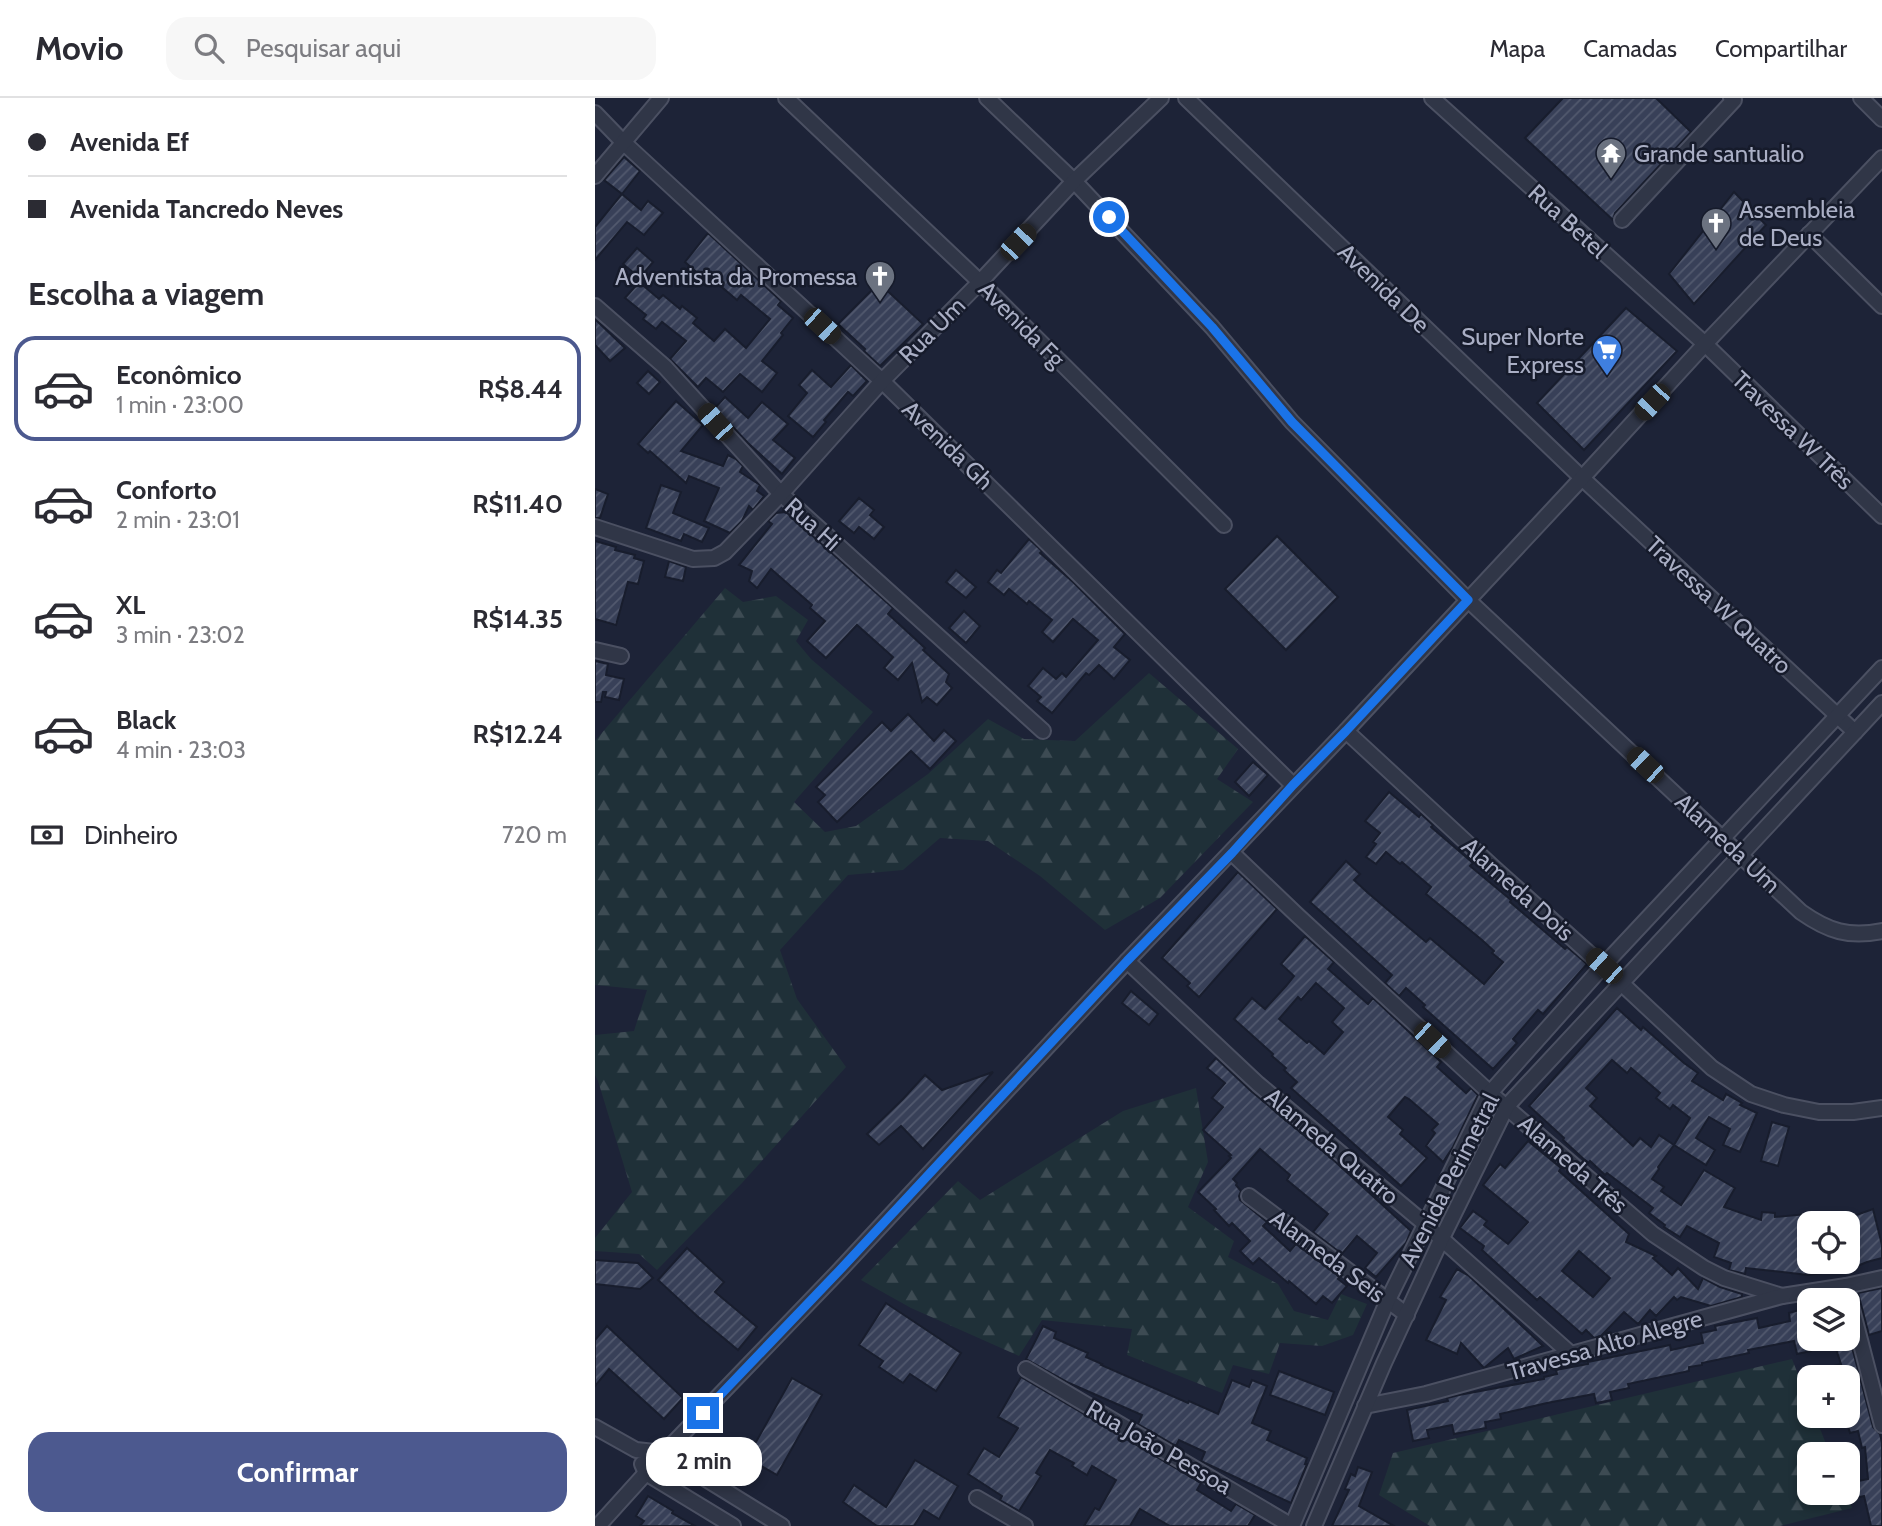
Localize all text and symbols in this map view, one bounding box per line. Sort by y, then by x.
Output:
search box [166,17,656,80]
text: Movio [35,28,124,68]
icon: search [190,29,228,67]
text: Pesquisar aqui [246,32,401,64]
text: Mapa [1489,34,1545,63]
text: Camadas [1583,34,1677,63]
text: Compartilhar [1715,34,1847,63]
text: Avenida Ef [70,126,189,158]
temple icon: Grande santualio [1594,136,1628,180]
place label: Grande santualio [1634,139,1804,168]
street label: Rua Betel [1523,178,1614,264]
text: Avenida Tancredo Neves [70,193,343,225]
place label: Assembleia de Deus [1739,195,1855,252]
route start [1093,201,1125,233]
church icon: Assembleia de Deus [1699,206,1733,250]
car [996,219,1041,265]
street label: Avenida De [1332,237,1436,339]
church icon: Adventista da Promessa [863,259,897,303]
place label: Adventista da Promessa [615,262,857,291]
text: Escolha a viagem [28,274,264,313]
street label: Avenida Fg [973,275,1072,374]
street label: Rua Um [893,291,971,369]
car [800,304,845,348]
place label: Super Norte Express [1461,322,1584,379]
supermarket icon: Super Norte Express [1590,333,1624,377]
icon: car [32,357,95,420]
text: Econômico [116,359,242,391]
street label: Travessa W Três [1726,365,1860,495]
text: R$8.44 [478,373,563,405]
car [1630,379,1675,425]
text: 1 min · 23:00 [116,391,244,419]
street label: Avenida Gh [896,394,1000,496]
car [694,399,737,445]
icon: car [32,472,95,535]
text: Conforto [116,474,217,506]
text: R$11.40 [472,488,563,520]
street label: Rua Hi [779,491,847,557]
text: 2 min · 23:01 [116,506,240,534]
street label: Travessa W Quatro [1640,530,1798,680]
icon: car [32,587,95,650]
text: XL [116,589,145,621]
text: R$14.35 [472,603,563,635]
text: 3 min · 23:02 [116,621,245,649]
icon: car [32,702,95,765]
text: Black [116,704,176,736]
text: R$12.24 [473,718,563,750]
text: 4 min · 23:03 [116,736,246,764]
car [1623,743,1668,787]
street label: Alameda Um [1669,787,1787,899]
icon: cash [28,816,66,854]
text: Dinheiro [84,819,178,851]
text: 720 m [502,821,567,849]
street label: Alameda Dois [1456,831,1580,947]
car [1582,944,1627,988]
car [1410,1018,1455,1062]
street label: Alameda Quatro [1259,1081,1405,1211]
street label: Avenida Perimetral [1393,1088,1505,1272]
street label: Alameda Três [1512,1109,1634,1219]
street label: Alameda Seis [1265,1203,1391,1309]
map controls [1797,1211,1860,1505]
button: locate [1797,1211,1860,1274]
button: layers [1797,1288,1860,1351]
street label: Travessa Alto Alegre [1505,1303,1705,1387]
button: + [1797,1365,1860,1428]
street label: Rua João Pessoa [1081,1394,1237,1501]
route end [687,1397,719,1429]
button: Confirmar [28,1432,567,1512]
callout: 2 min [645,1438,761,1486]
button: − [1797,1442,1860,1505]
text: 2 min [676,1447,732,1475]

